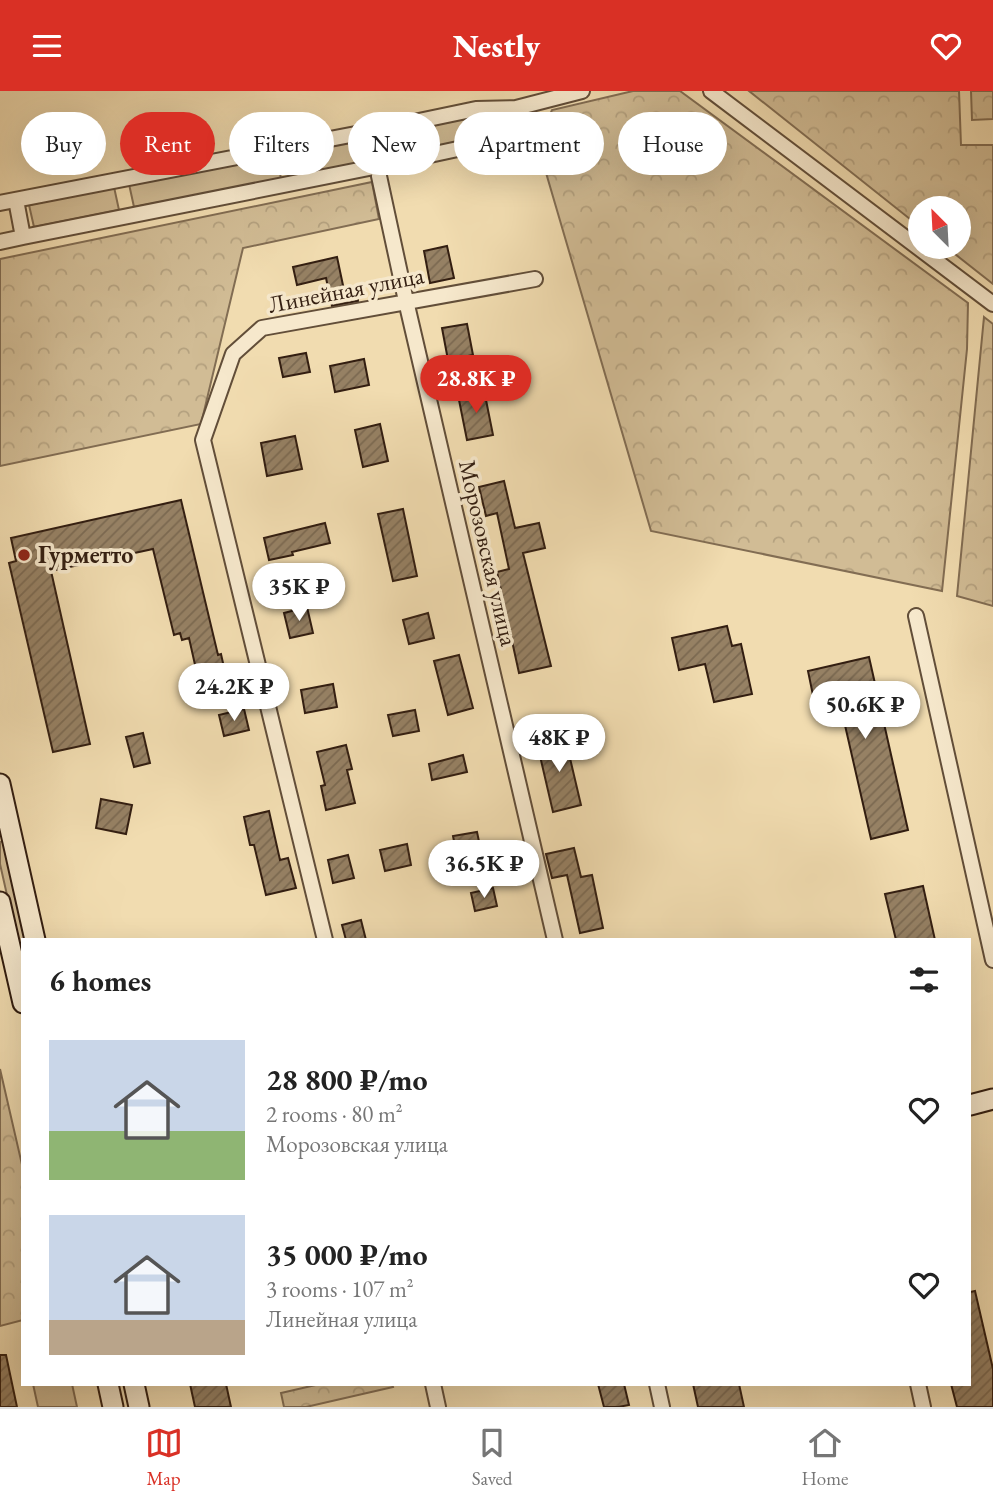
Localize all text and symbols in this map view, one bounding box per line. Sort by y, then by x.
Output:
text: Nestly [453,25,540,67]
icon: menu [28,27,66,65]
icon: heart [927,27,965,65]
chip: Buy [21,112,106,175]
chip: Rent [120,112,215,175]
chip: Filters [229,112,334,175]
chip: New [348,112,440,175]
chip: Apartment [454,112,604,175]
chip: House [618,112,727,175]
north arrow [908,196,971,259]
map controls [908,196,971,259]
street label: Линейная улица [265,259,427,320]
pin: 28.8K ₽ [411,355,541,415]
text: 28.8K ₽ [436,363,516,393]
street label: Морозовская улица [452,457,525,649]
place label: Гурметто [38,539,133,571]
marker: Гурметто [16,547,32,563]
pin: 35K ₽ [250,563,348,623]
text: 35K ₽ [268,571,330,601]
pin: 24.2K ₽ [169,663,299,723]
text: 24.2K ₽ [194,671,274,701]
pin: 50.6K ₽ [800,681,930,741]
text: 50.6K ₽ [825,689,905,719]
pin: 48K ₽ [510,715,608,774]
text: 48K ₽ [528,722,590,752]
pin: 36.5K ₽ [419,841,549,900]
text: 36.5K ₽ [444,848,524,878]
text: 6 homes [49,961,151,1000]
icon: filters [905,961,943,999]
text: 28 800 ₽/mo [266,1060,428,1099]
icon: home [105,1068,189,1152]
icon: heart [905,1091,943,1129]
text: 2 rooms · 80 m² [266,1099,403,1129]
text: Морозовская улица [266,1129,448,1159]
text: 35 000 ₽/mo [266,1235,428,1274]
icon: home [105,1243,189,1327]
icon: heart [905,1266,943,1304]
text: 3 rooms · 107 m² [266,1274,414,1304]
text: Линейная улица [266,1304,417,1334]
tab: Map [145,1424,183,1491]
tab: Saved [472,1424,512,1491]
tab: Home [801,1424,848,1491]

